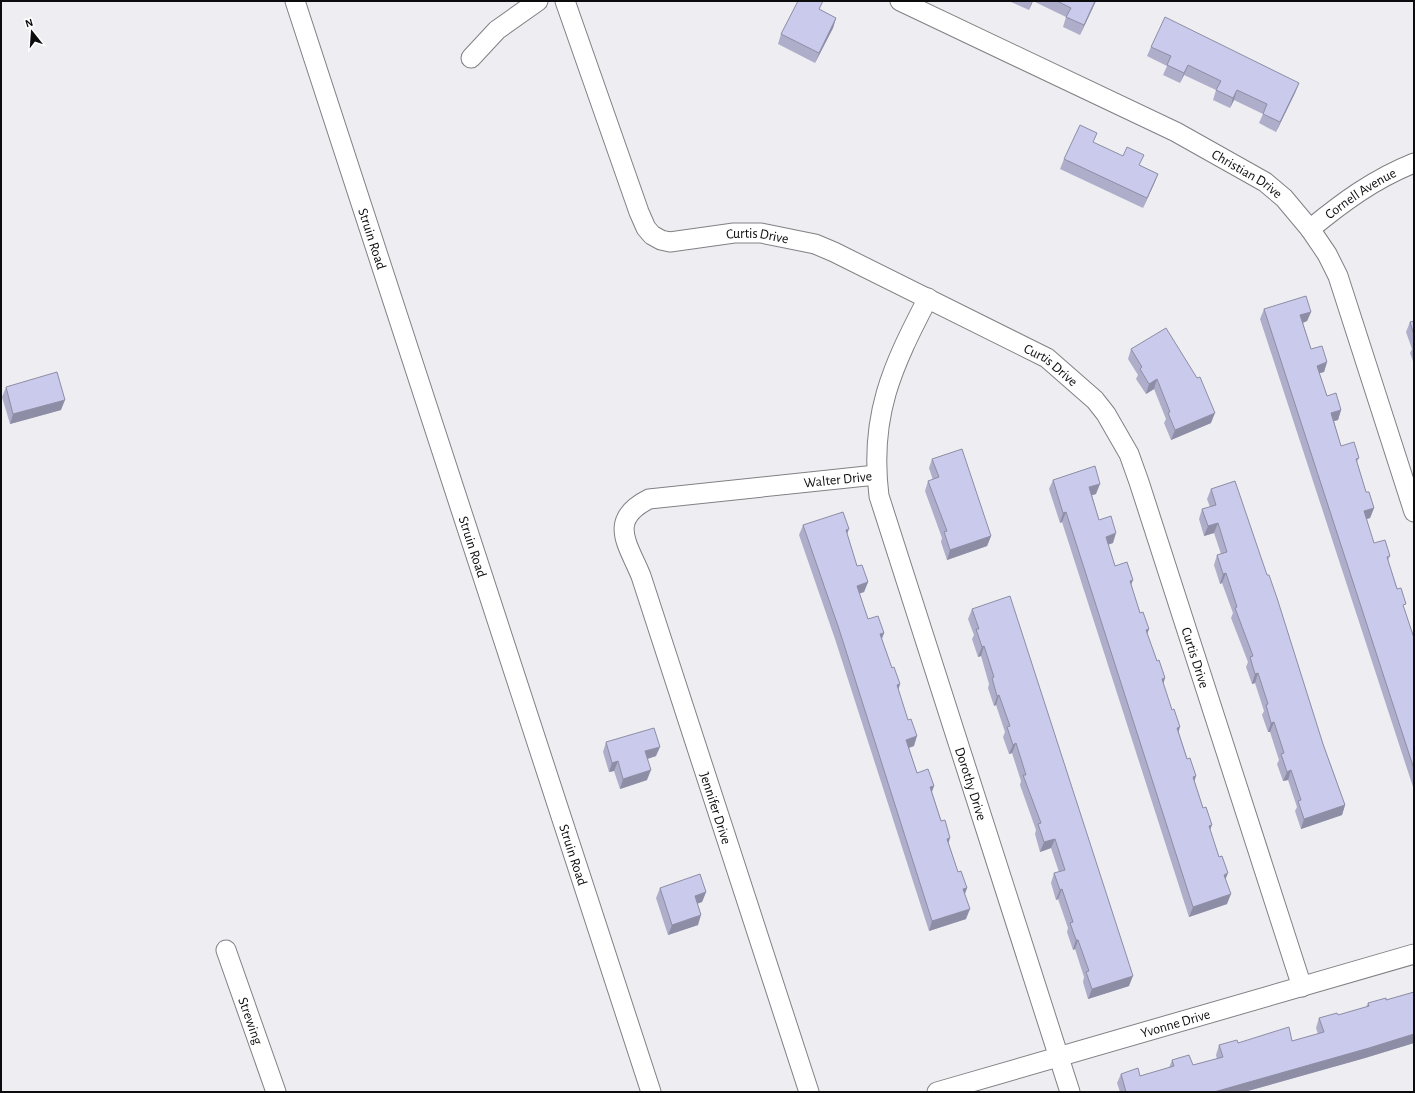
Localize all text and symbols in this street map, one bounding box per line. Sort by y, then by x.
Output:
north arrow [12,12,52,52]
text: N [24,17,34,29]
street label: Christian Drive [1209,147,1285,201]
street label: Cornell Avenue [1323,166,1399,222]
street label: Struin Road [355,207,388,271]
street label: Curtis Drive [725,227,790,246]
street label: Curtis Drive [1021,342,1080,389]
street label: Walter Drive [803,469,873,491]
street label: Struin Road [456,515,489,579]
street label: Curtis Drive [1178,626,1211,690]
street label: Dorothy Drive [952,746,989,822]
street label: Jennifer Drive [697,771,733,846]
street label: Struin Road [556,823,589,887]
street label: Strewing [235,996,265,1047]
street label: Yvonne Drive [1139,1007,1212,1041]

